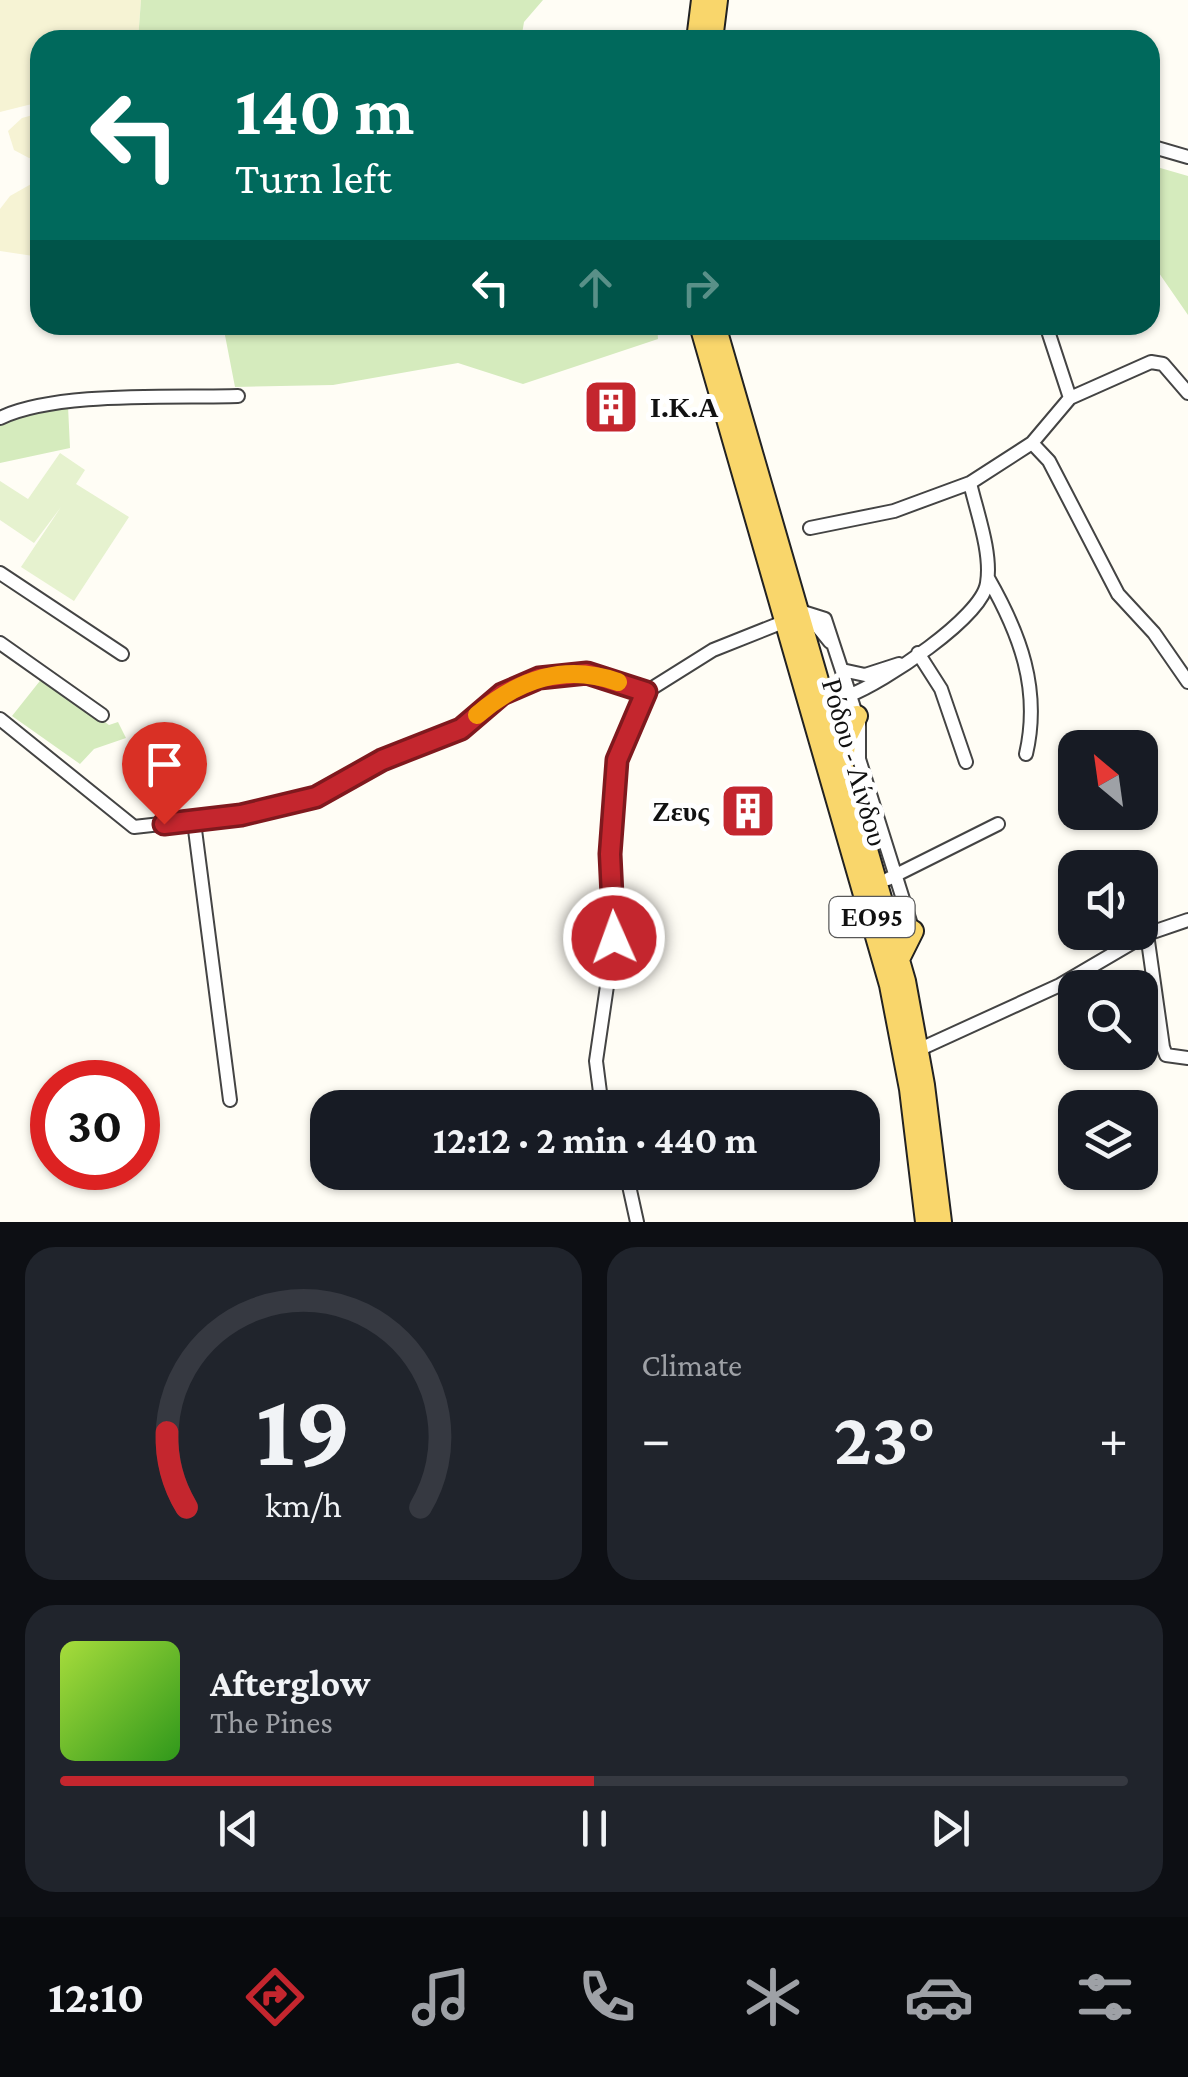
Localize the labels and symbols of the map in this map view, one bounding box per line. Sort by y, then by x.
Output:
building icon: Ι.Κ.Α [581,377,641,437]
place label: Ι.Κ.Α [650,392,719,423]
street label: Ρόδου - Λίνδου [816,675,893,850]
pin [122,722,207,825]
north arrow [1058,730,1158,830]
building icon: Ζευς [718,781,778,841]
place label: Ζευς [652,796,710,827]
position arrow [562,886,666,990]
road number: ΕΟ95 [830,897,914,937]
speed limit sign: 30 [30,1060,160,1190]

